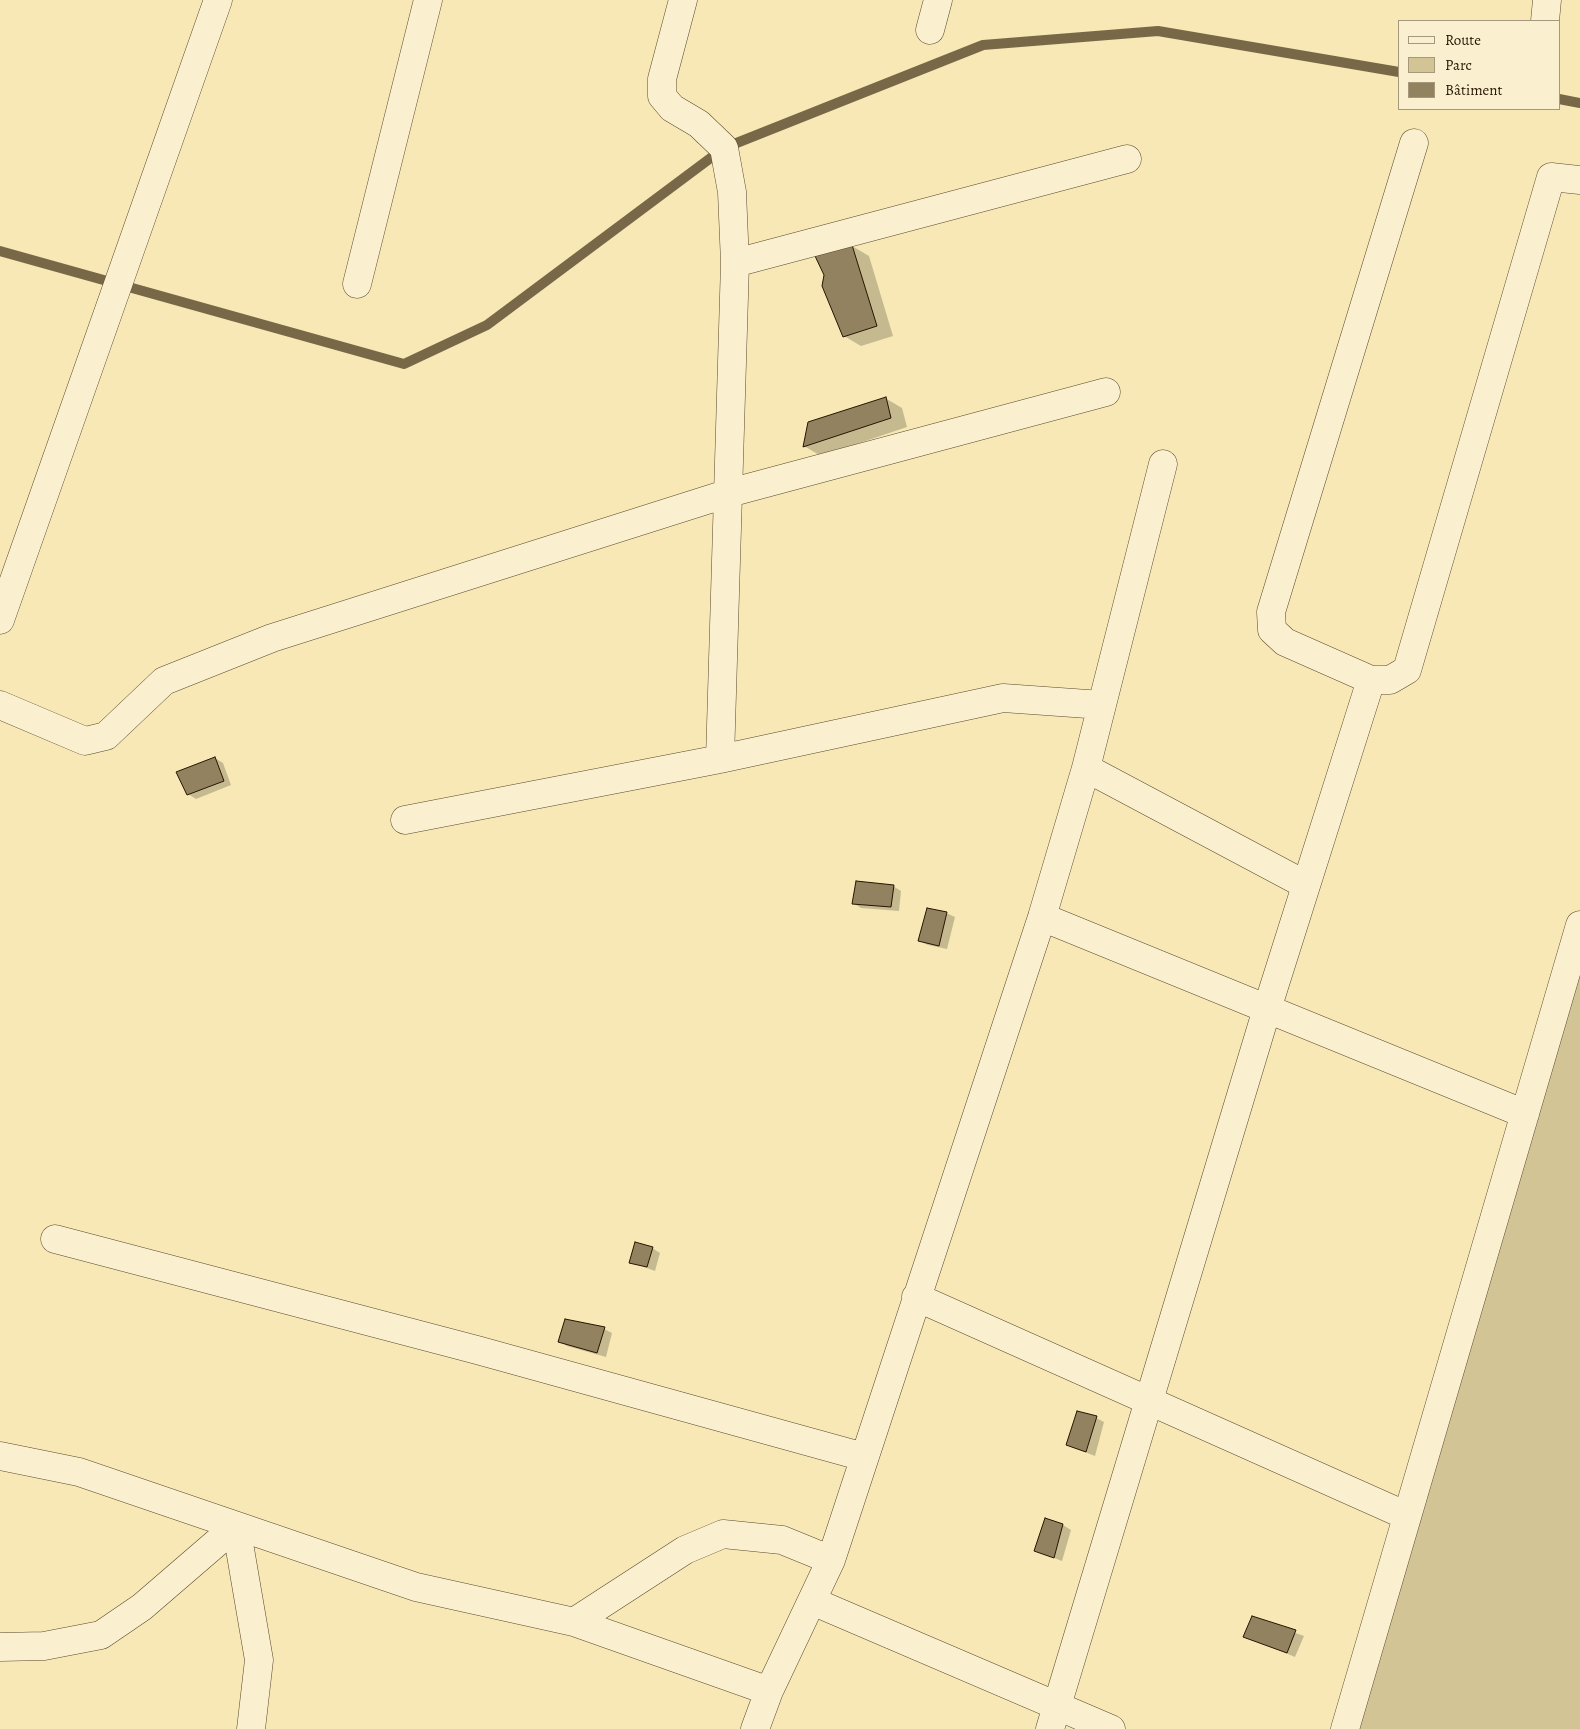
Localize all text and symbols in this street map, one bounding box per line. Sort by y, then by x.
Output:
legend [1398,20,1560,110]
text: Route [1445,30,1481,50]
text: Parc [1445,55,1472,75]
text: Bâtiment [1445,80,1503,100]

